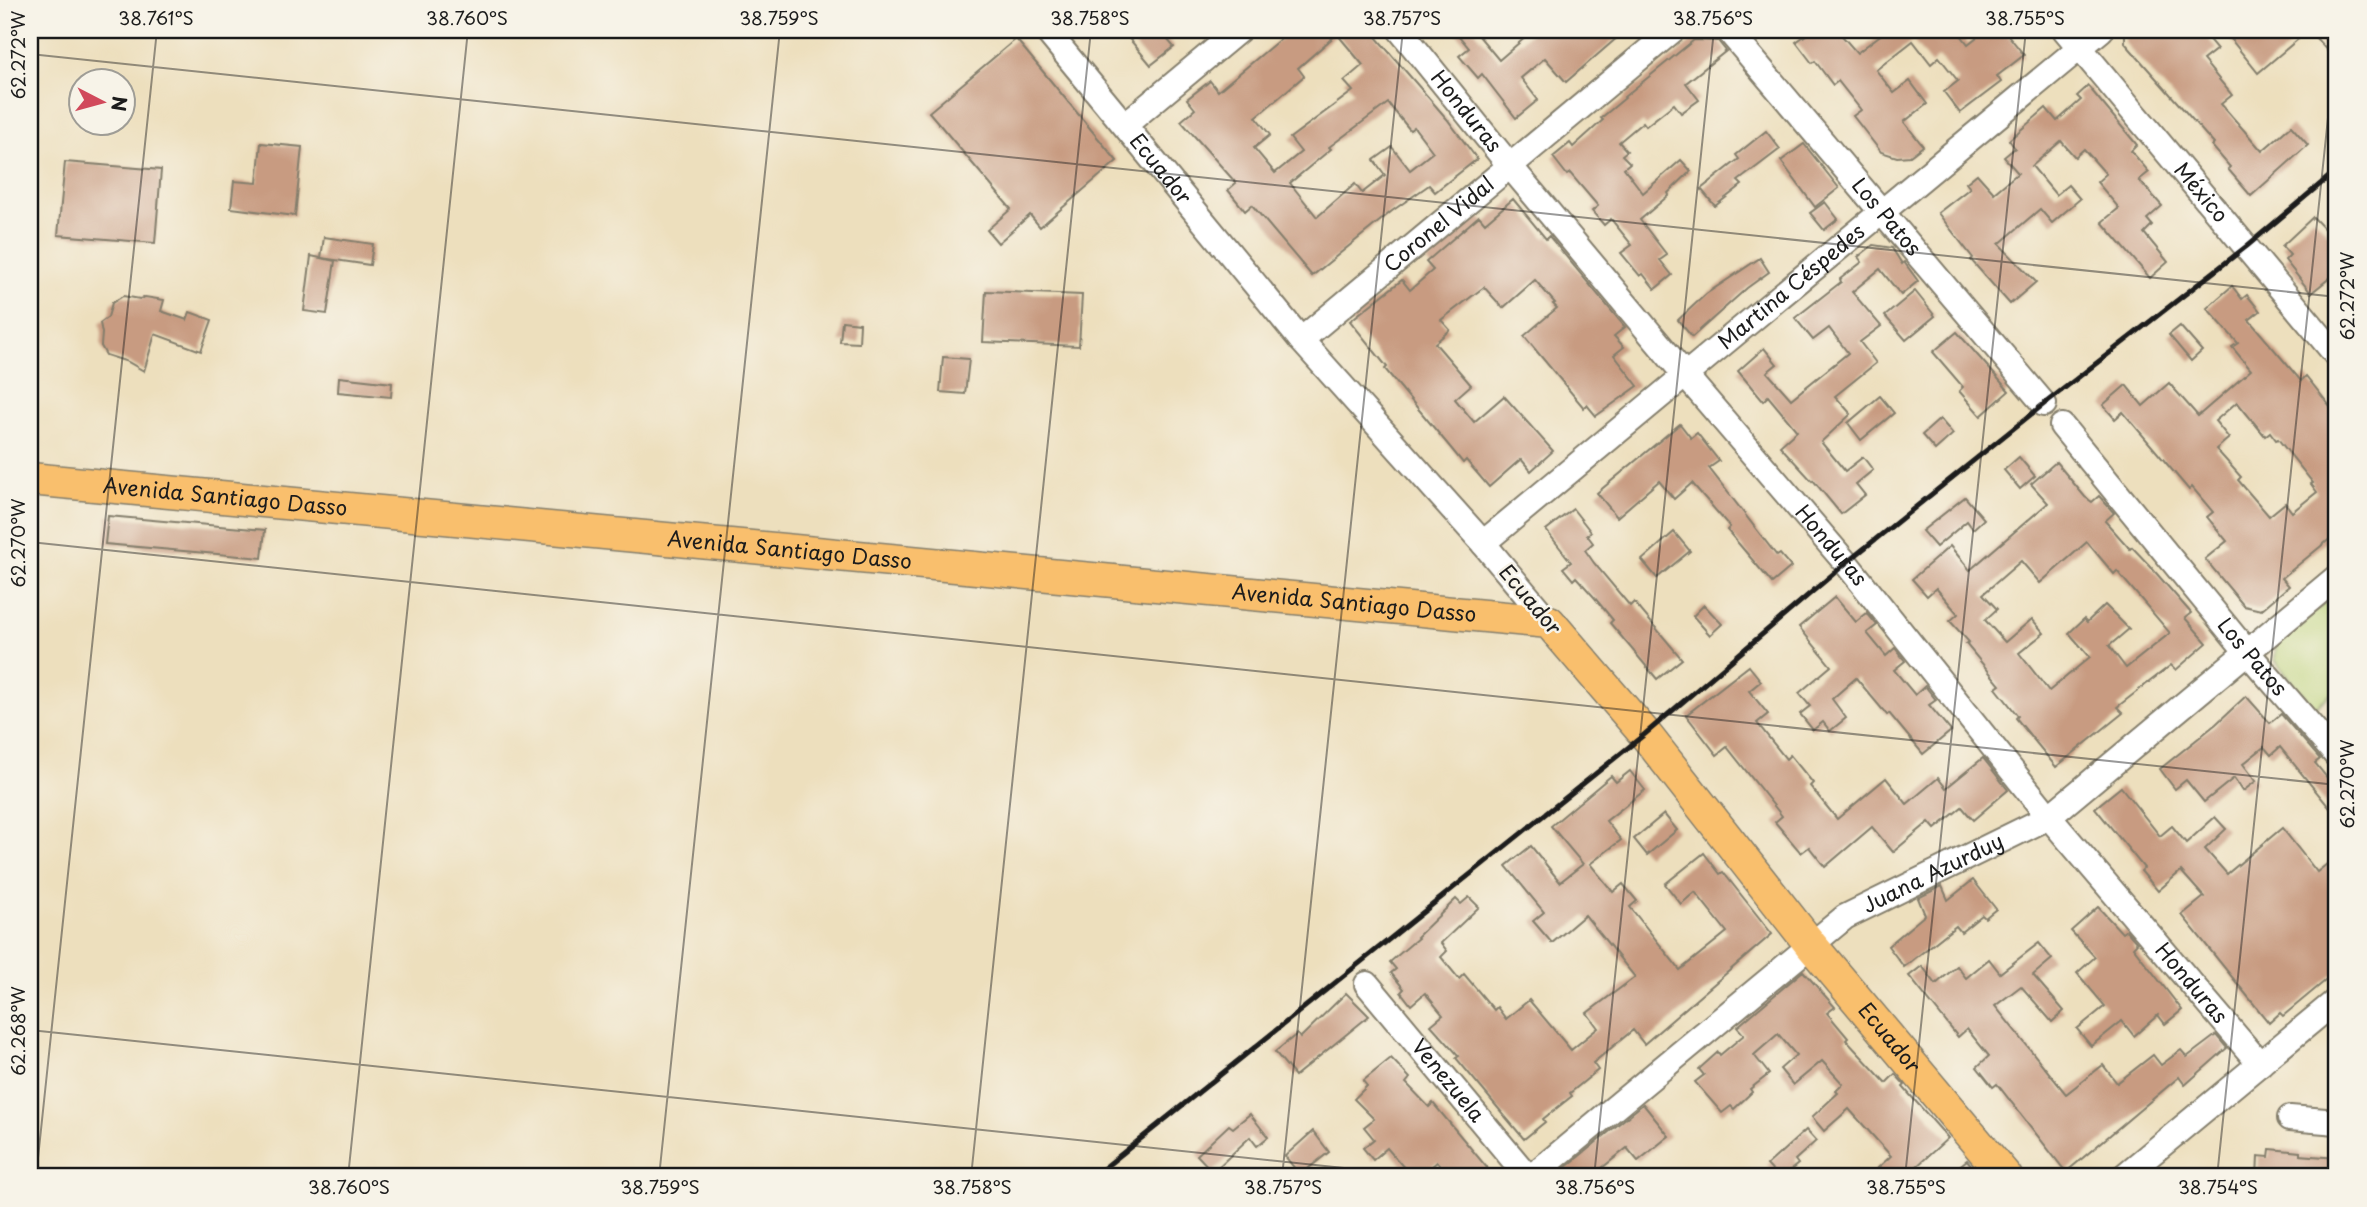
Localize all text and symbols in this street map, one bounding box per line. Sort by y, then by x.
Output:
text: 38.761°S [118,4,194,31]
text: 38.760°S [426,4,508,31]
text: 38.759°S [739,4,819,31]
text: 38.758°S [1050,4,1130,31]
text: 38.757°S [1363,4,1441,31]
text: 38.756°S [1673,4,1753,31]
text: 38.755°S [1985,4,2065,31]
text: 62.272°W [4,10,31,99]
street label: Honduras [1424,62,1511,158]
north arrow [66,66,136,136]
text: N [105,95,135,113]
street label: Ecuador [1123,125,1201,210]
street label: México [2168,154,2237,229]
street label: Coronel Vidal [1376,167,1500,279]
street label: Los Patos [1845,170,1930,262]
street label: Martina Céspedes [1710,215,1871,356]
text: 62.272°W [2333,251,2360,340]
street label: Avenida Santiago Dasso [102,468,349,523]
street label: Honduras [1789,497,1876,592]
text: 62.270°W [4,498,31,587]
street label: Avenida Santiago Dasso [666,521,913,576]
street label: Ecuador [1493,557,1571,641]
street label: Avenida Santiago Dasso [1231,574,1478,629]
street label: Los Patos [2211,610,2296,702]
text: 62.270°W [2333,739,2360,828]
street label: Juana Azurduy [1856,824,2008,920]
street label: Honduras [2149,935,2237,1030]
text: 62.268°W [4,986,31,1076]
street label: Ecuador [1852,994,1930,1079]
street label: Venezuela [1405,1031,1494,1128]
text: 38.760°S [308,1173,390,1200]
text: 38.759°S [620,1173,700,1200]
text: 38.758°S [932,1173,1012,1200]
text: 38.757°S [1244,1173,1322,1200]
text: 38.756°S [1555,1173,1635,1200]
text: 38.755°S [1866,1173,1946,1200]
text: 38.754°S [2178,1173,2258,1200]

